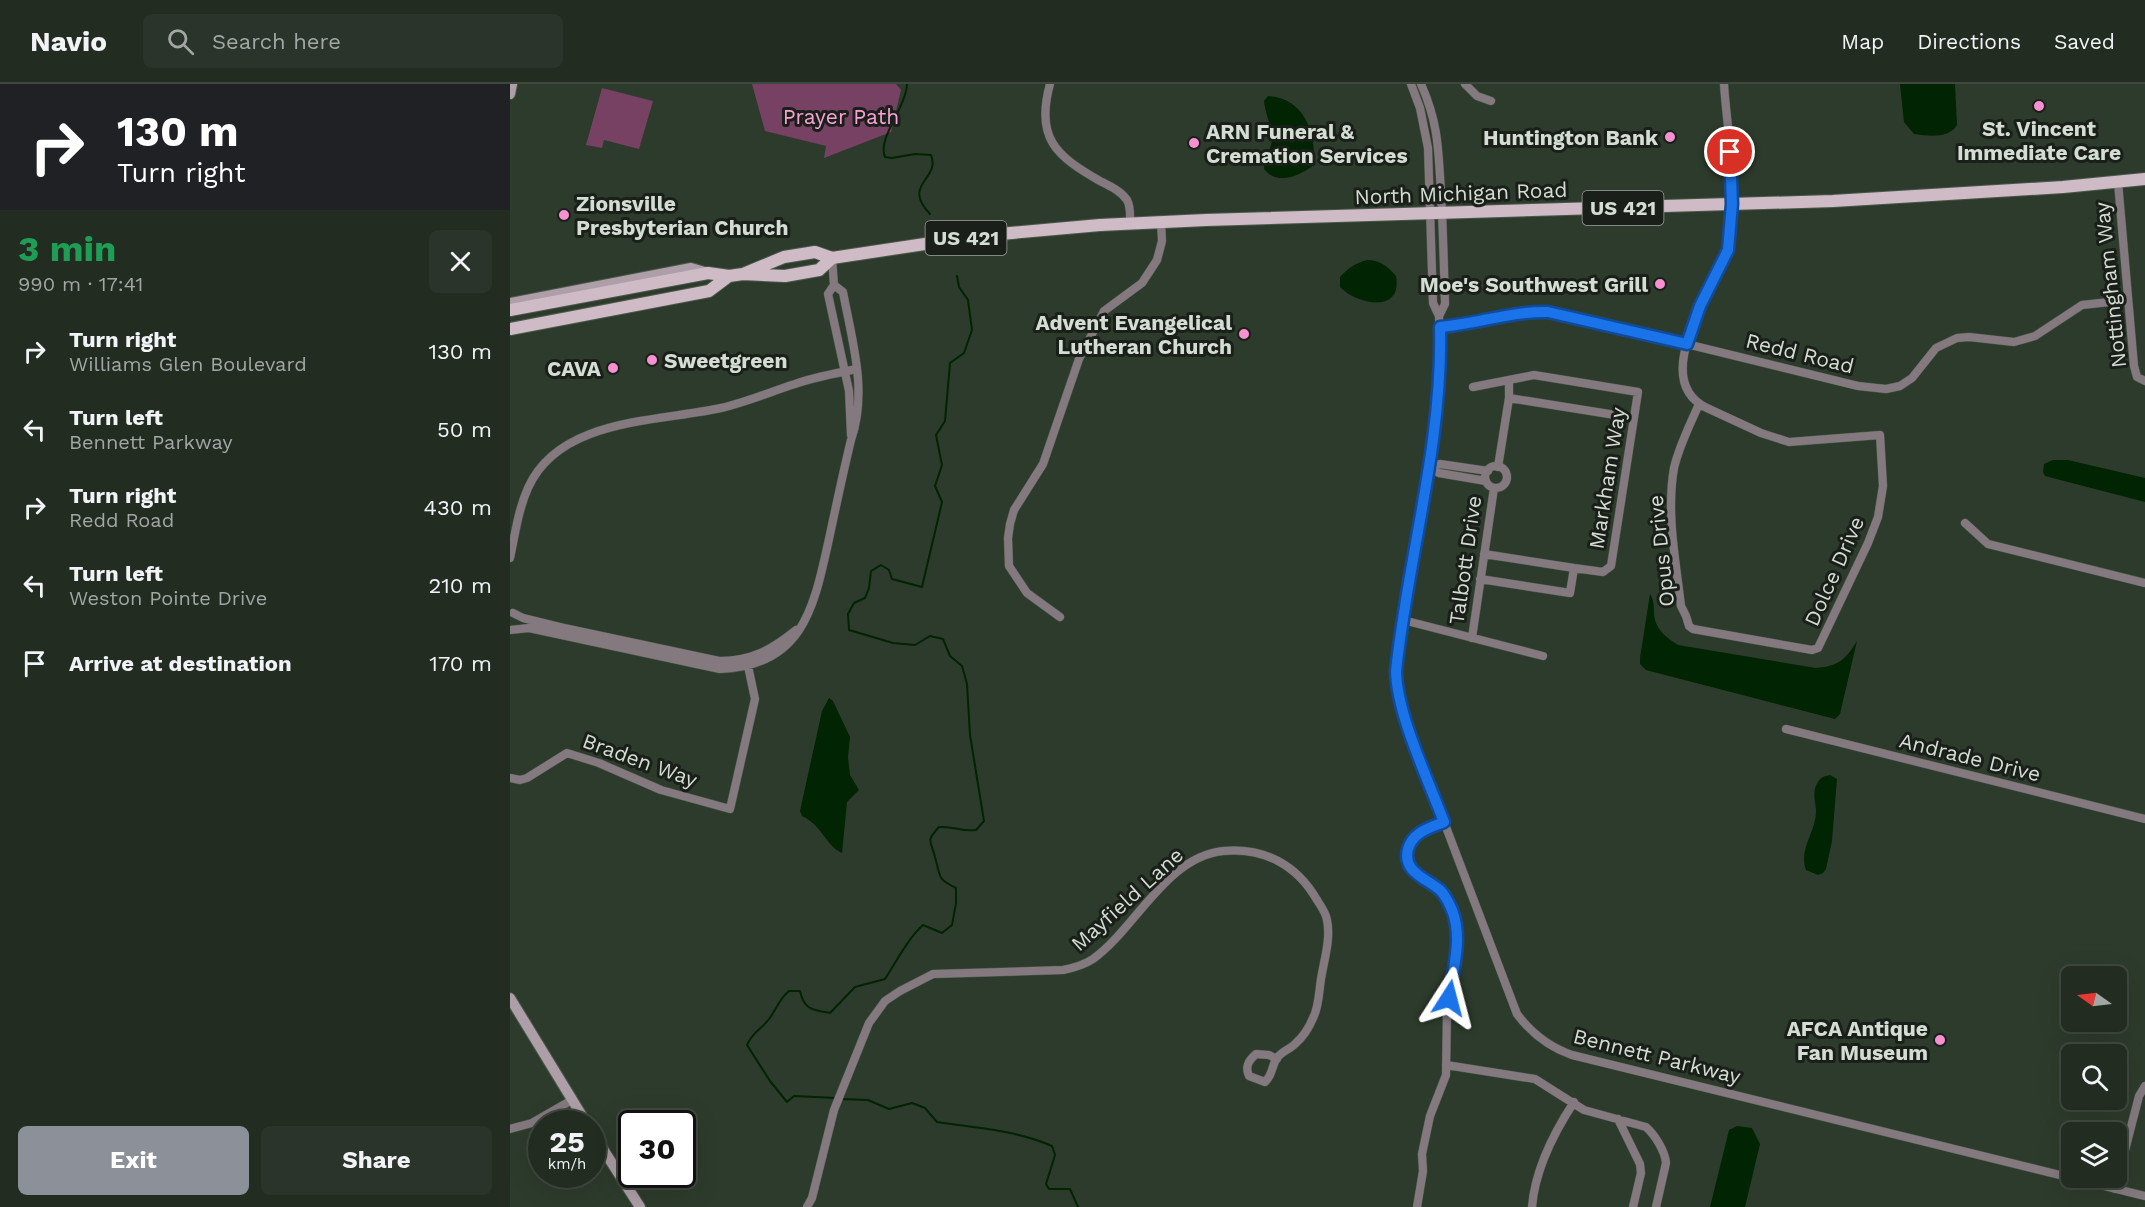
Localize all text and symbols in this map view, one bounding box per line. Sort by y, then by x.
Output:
search box [143,14,563,68]
text: Navio [30,25,107,58]
icon: search [164,25,197,58]
text: Search here [212,29,341,54]
text: Map [1841,29,1884,54]
text: Directions [1917,29,2021,54]
text: Saved [2054,29,2115,54]
marker: St. Vincent Immediate Care [2032,99,2046,113]
park label: Prayer Path [783,104,899,129]
text: 130 m [117,107,239,156]
icon: right [18,108,96,186]
place label: St. Vincent Immediate Care [1957,116,2121,165]
place label: ARN Funeral & Cremation Services [1206,119,1408,168]
place label: Huntington Bank [1483,125,1659,150]
pin [1704,126,1755,177]
marker: Huntington Bank [1663,130,1677,144]
icon: arrive [1713,135,1746,168]
marker: ARN Funeral & Cremation Services [1187,136,1201,150]
text: Turn right [117,157,246,189]
street label: North Michigan Road [1354,177,1568,209]
place label: Zionsville Presbyterian Church [576,191,789,240]
road number: US 421 [1582,191,1664,225]
street label: Nottingham Way [2089,201,2131,369]
marker: Zionsville Presbyterian Church [557,208,571,222]
road number: US 421 [926,221,1006,255]
text: 3 min [18,228,116,270]
button: close [429,230,492,293]
text: 990 m · 17:41 [18,272,143,296]
place label: Moe's Southwest Grill [1420,272,1648,297]
marker: Moe's Southwest Grill [1653,277,1667,291]
place label: Advent Evangelical Lutheran Church [1035,310,1232,359]
text: Turn right [69,327,176,352]
marker: Advent Evangelical Lutheran Church [1237,327,1251,341]
street label: Redd Road [1743,328,1857,378]
icon: right [18,335,51,368]
text: 130 m [428,339,492,364]
place label: Sweetgreen [664,348,788,373]
text: Williams Glen Boulevard [69,352,307,376]
marker: Sweetgreen [645,353,659,367]
place label: CAVA [547,356,602,381]
marker: CAVA [606,361,620,375]
text: Turn left [69,405,163,430]
street label: Markham Way [1583,405,1631,551]
icon: left [18,413,51,446]
text: 50 m [437,417,492,442]
text: Bennett Parkway [69,430,232,454]
text: Turn right [69,483,176,508]
icon: right [18,491,51,524]
street label: Talbott Drive [1444,494,1486,626]
street label: Opus Drive [1643,494,1679,608]
text: 430 m [424,495,492,520]
text: Redd Road [69,508,174,532]
street label: Dolce Drive [1799,512,1869,630]
text: Turn left [69,561,163,586]
icon: left [18,569,51,602]
text: 210 m [428,573,492,598]
text: Weston Pointe Drive [69,586,267,610]
icon: arrive [18,647,51,680]
text: Arrive at destination [69,651,292,676]
text: 170 m [429,651,492,676]
street label: Andrade Drive [1897,727,2043,787]
street label: Braden Way [579,728,701,792]
street label: Mayfield Lane [1066,842,1188,956]
position arrow [1417,966,1481,1030]
north arrow [2061,966,2127,1032]
map controls [2061,966,2127,1188]
place label: AFCA Antique Fan Museum [1787,1016,1928,1065]
street label: Bennett Parkway [1571,1023,1743,1089]
marker: AFCA Antique Fan Museum [1933,1033,1947,1047]
button: search [2061,1044,2127,1110]
speed limit sign: 30 [618,1110,696,1188]
button: layers [2061,1122,2127,1188]
text: 25 [549,1124,585,1159]
button: Exit [18,1126,249,1195]
button: Share [261,1126,492,1195]
text: km/h [548,1155,586,1173]

